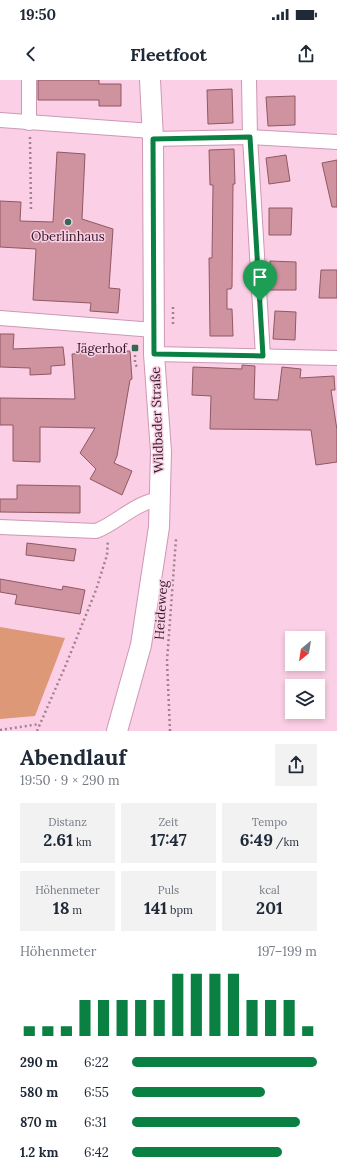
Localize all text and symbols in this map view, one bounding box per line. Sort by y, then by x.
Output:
text: 19:50 [20,5,56,24]
icon: back [20,43,42,65]
text: Fleetfoot [130,43,207,66]
icon: share [295,43,317,65]
marker: Oberlinhaus [63,217,73,227]
place label: Oberlinhaus [31,228,105,245]
pin [243,260,277,301]
icon: arrive [249,266,271,288]
place label: Jägerhof [75,340,129,357]
marker: Jägerhof [130,343,140,353]
street label: Wildbader Straße [147,367,167,473]
street label: Heideweg [150,579,172,640]
north arrow [285,631,325,671]
map controls [285,631,325,719]
button: layers [285,679,325,719]
text: Abendlauf [20,743,126,771]
button: share [275,744,317,786]
text: 19:50 · 9 × 290 m [20,772,120,789]
text: Distanz [48,815,87,829]
text: Zeit [158,815,179,829]
text: Tempo [252,815,287,829]
text: 2.61 [43,829,73,851]
text: 17:47 [150,829,187,851]
text: 6:49 [240,829,273,851]
text: km [73,835,92,849]
text: /km [273,835,299,849]
text: Höhenmeter [35,883,100,897]
text: Puls [158,883,179,897]
text: kcal [259,883,280,897]
text: 18 [53,897,69,919]
text: 141 [144,897,167,919]
text: 201 [256,897,283,919]
text: m [69,903,82,917]
text: bpm [167,903,193,917]
text: Höhenmeter [20,943,96,960]
text: 197–199 m [257,943,317,960]
text: 290 m [20,1054,58,1071]
text: 6:22 [84,1054,109,1071]
text: 580 m [20,1084,58,1101]
text: 6:55 [84,1084,109,1101]
text: 870 m [20,1114,57,1131]
text: 6:31 [84,1114,107,1131]
text: 1.2 km [20,1144,58,1161]
text: 6:42 [84,1144,109,1161]

